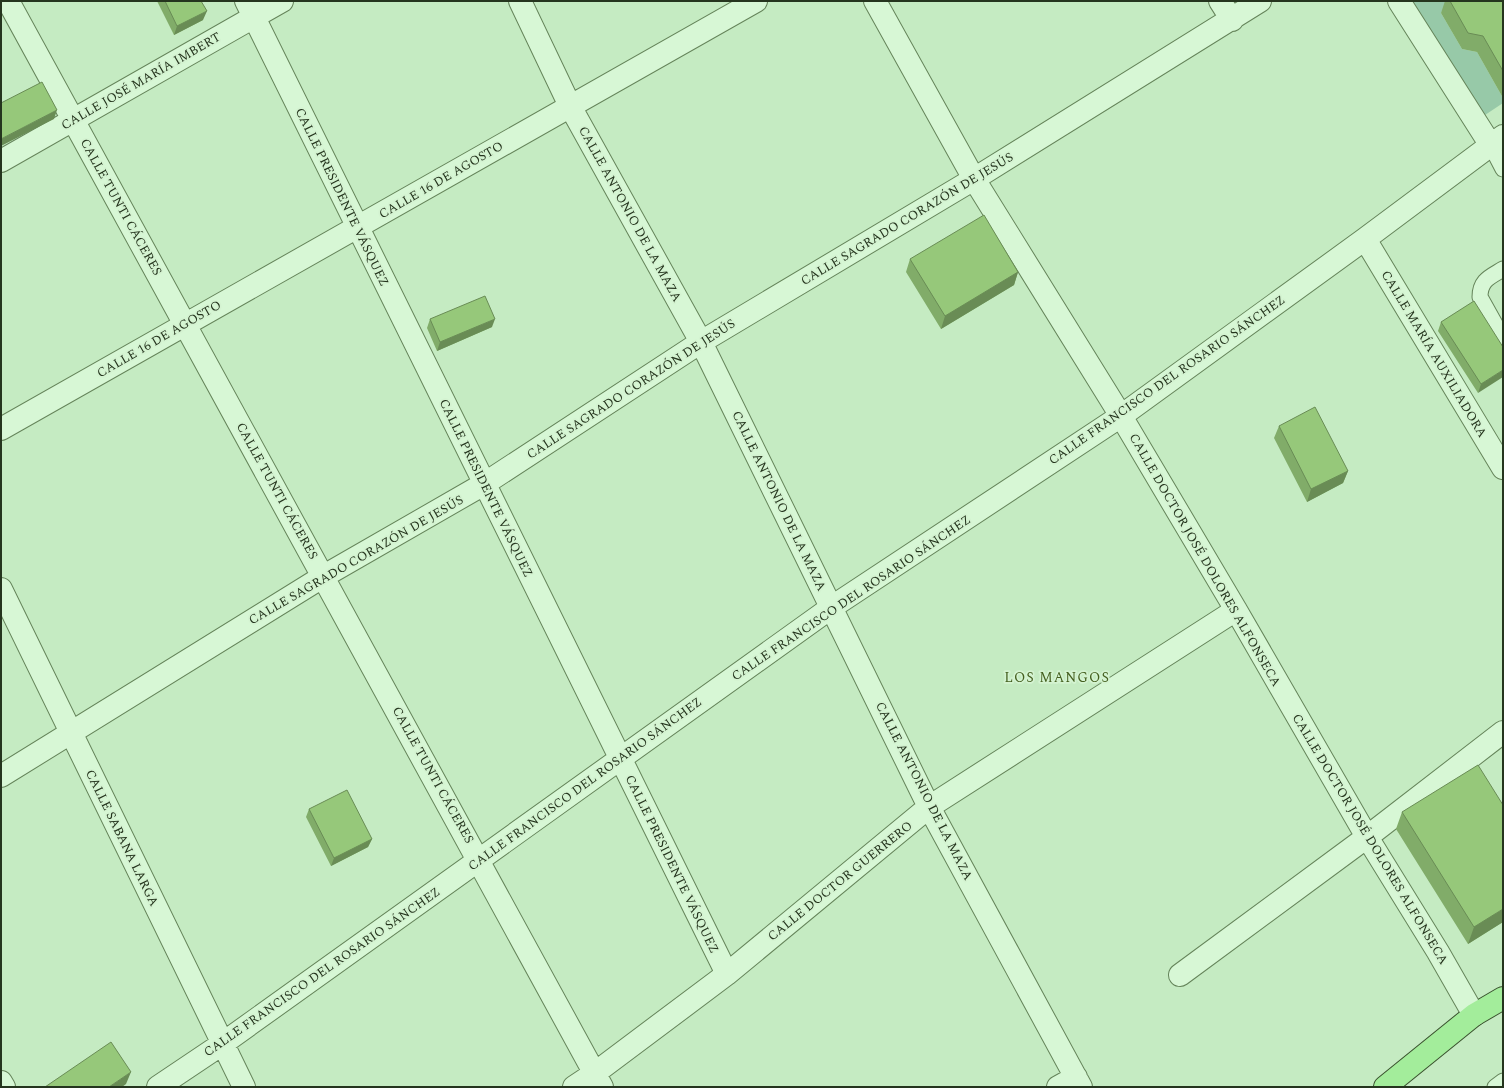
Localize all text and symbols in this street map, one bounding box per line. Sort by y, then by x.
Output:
street label: CALLE JOSÉ MARÍA IMBERT [57,27,225,135]
street label: CALLE PRESIDENTE VÁSQUEZ [290,104,394,290]
street label: CALLE ANTONIO DE LA MAZA [573,122,687,306]
street label: CALLE TUNTI CÁCERES [75,135,167,279]
street label: CALLE 16 DE AGOSTO [375,136,507,224]
street label: CALLE SAGRADO CORAZÓN DE JESÚS [797,147,1017,291]
street label: CALLE MARÍA AUXILIADORA [1376,267,1492,442]
street label: CALLE FRANCISCO DEL ROSARIO SÁNCHEZ [1045,290,1289,470]
street label: CALLE 16 DE AGOSTO [93,295,225,383]
street label: CALLE SAGRADO CORAZÓN DE JESÚS [523,314,739,464]
street label: CALLE PRESIDENTE VÁSQUEZ [434,395,538,581]
street label: CALLE ANTONIO DE LA MAZA [727,407,832,595]
street label: CALLE TUNTI CÁCERES [231,419,323,563]
street label: CALLE DOCTOR JOSÉ DOLORES ALFONSECA [1124,430,1286,691]
street label: CALLE SAGRADO CORAZÓN DE JESÚS [245,490,467,630]
street label: CALLE FRANCISCO DEL ROSARIO SÁNCHEZ [727,510,975,686]
district label: LOS MANGOS [1004,667,1110,688]
street label: CALLE FRANCISCO DEL ROSARIO SÁNCHEZ [464,692,706,876]
street label: CALLE ANTONIO DE LA MAZA [870,698,978,884]
street label: CALLE TUNTI CÁCERES [387,703,479,847]
street label: CALLE DOCTOR JOSÉ DOLORES ALFONSECA [1287,710,1453,969]
street label: CALLE SABANA LARGA [80,766,164,910]
street label: CALLE PRESIDENTE VÁSQUEZ [620,771,724,957]
street label: CALLE DOCTOR GUERRERO [763,816,917,946]
street label: CALLE FRANCISCO DEL ROSARIO SÁNCHEZ [200,882,444,1062]

